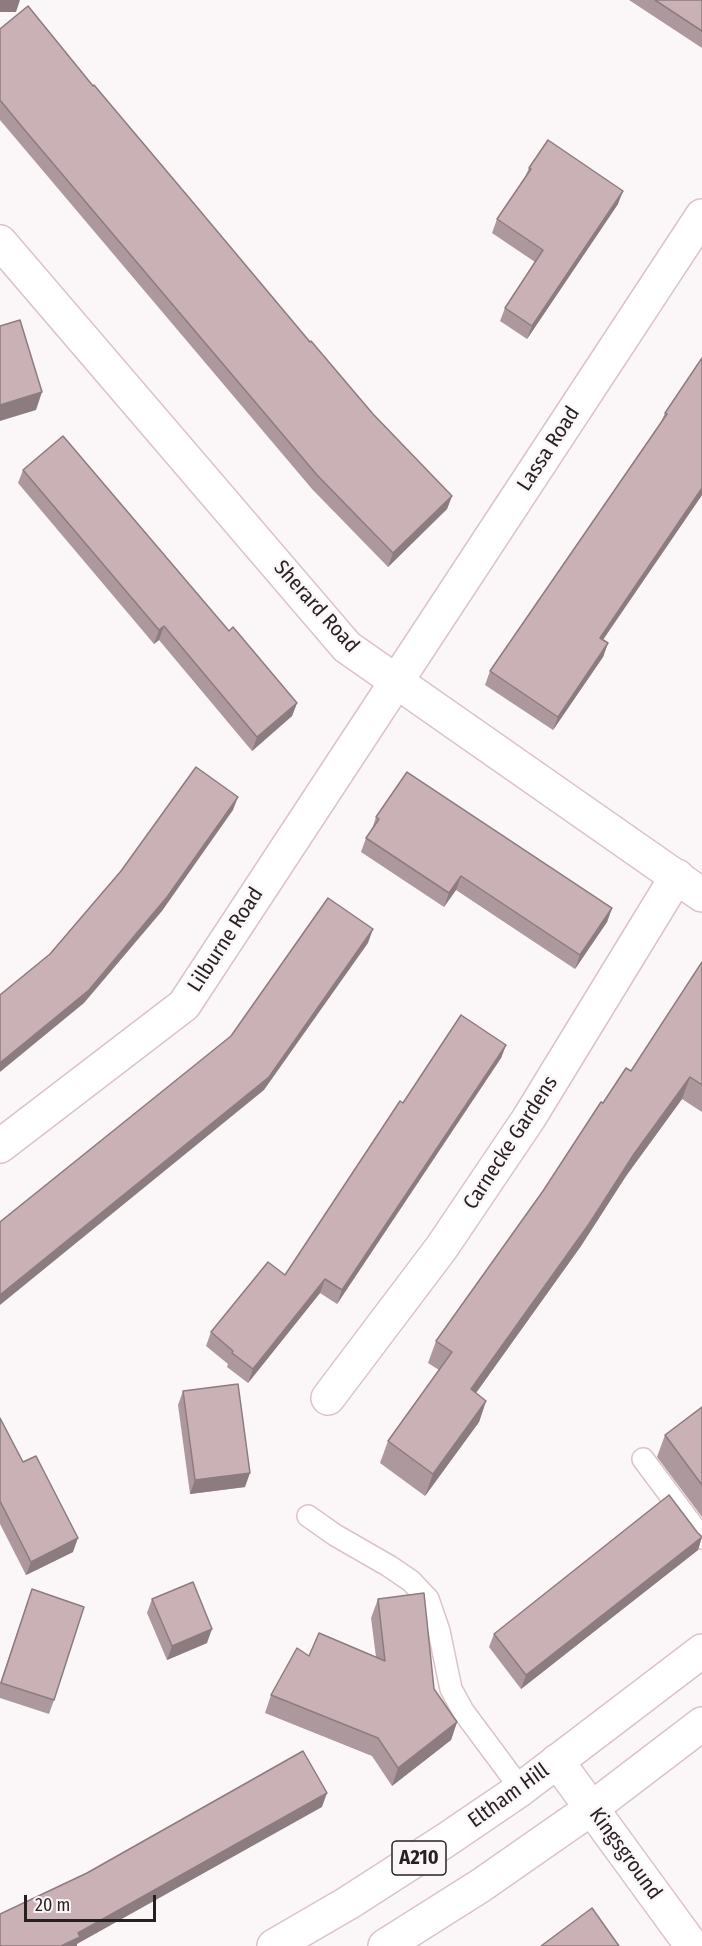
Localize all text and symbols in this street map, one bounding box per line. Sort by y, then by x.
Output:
street label: Lassa Road [512,402,586,496]
street label: Sherard Road [268,556,364,658]
street label: Lilburne Road [183,883,269,997]
street label: Carnecke Gardens [458,1072,564,1214]
street label: Eltham Hill [464,1758,554,1834]
street label: Kingsground [583,1803,667,1905]
road number: A210 [392,1841,446,1875]
scale bar [27,1883,159,1921]
text: 20 m [35,1894,70,1916]

